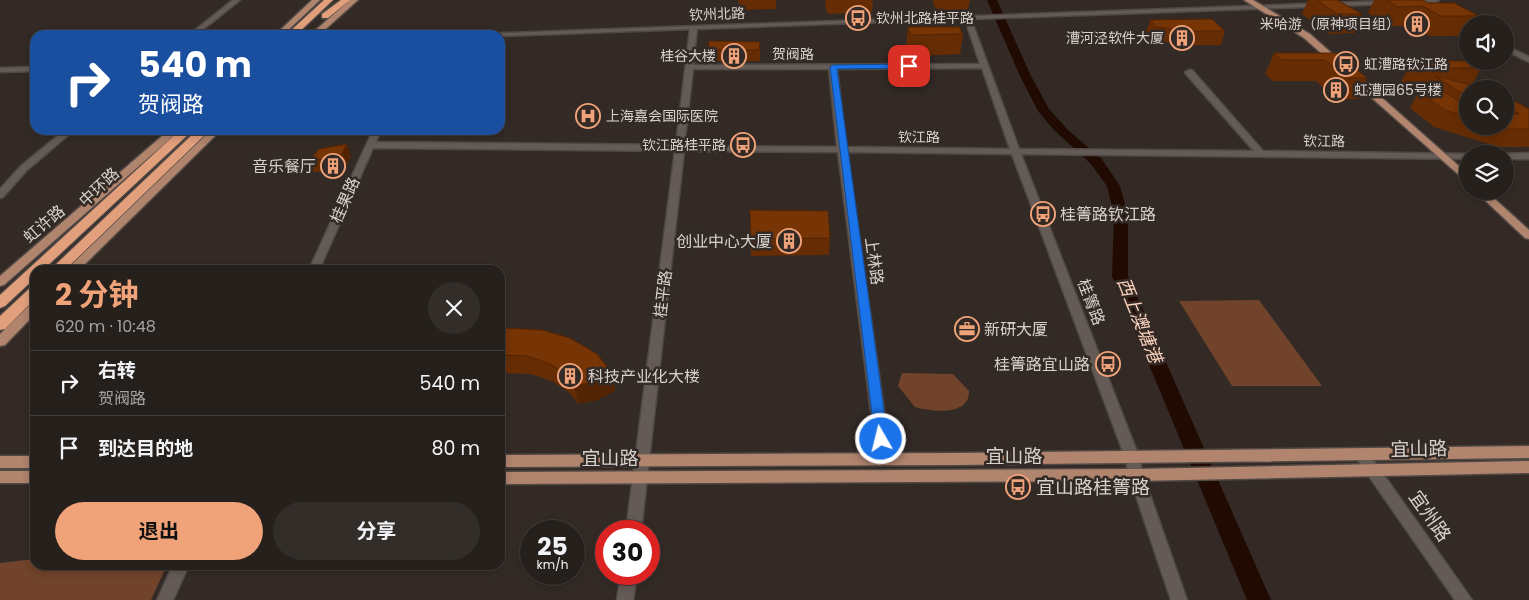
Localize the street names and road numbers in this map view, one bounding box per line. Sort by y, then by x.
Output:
street label: 钦州北路 [689,3,745,25]
street label: 贺阀路 [772,44,814,64]
street label: 钦江路 [898,127,940,147]
street label: 钦江路 [1303,131,1345,151]
street label: 中环路 [74,162,124,212]
street label: 桂果路 [325,173,365,227]
street label: 虹许路 [18,200,70,248]
street label: 上林路 [859,236,889,286]
street label: 桂平路 [649,269,677,319]
street label: 桂箐路 [1072,275,1110,329]
street label: 宜山路 [1390,435,1448,463]
street label: 宜山路 [985,443,1043,470]
street label: 宜山路 [581,445,639,472]
street label: 宜州路 [1403,485,1457,547]

